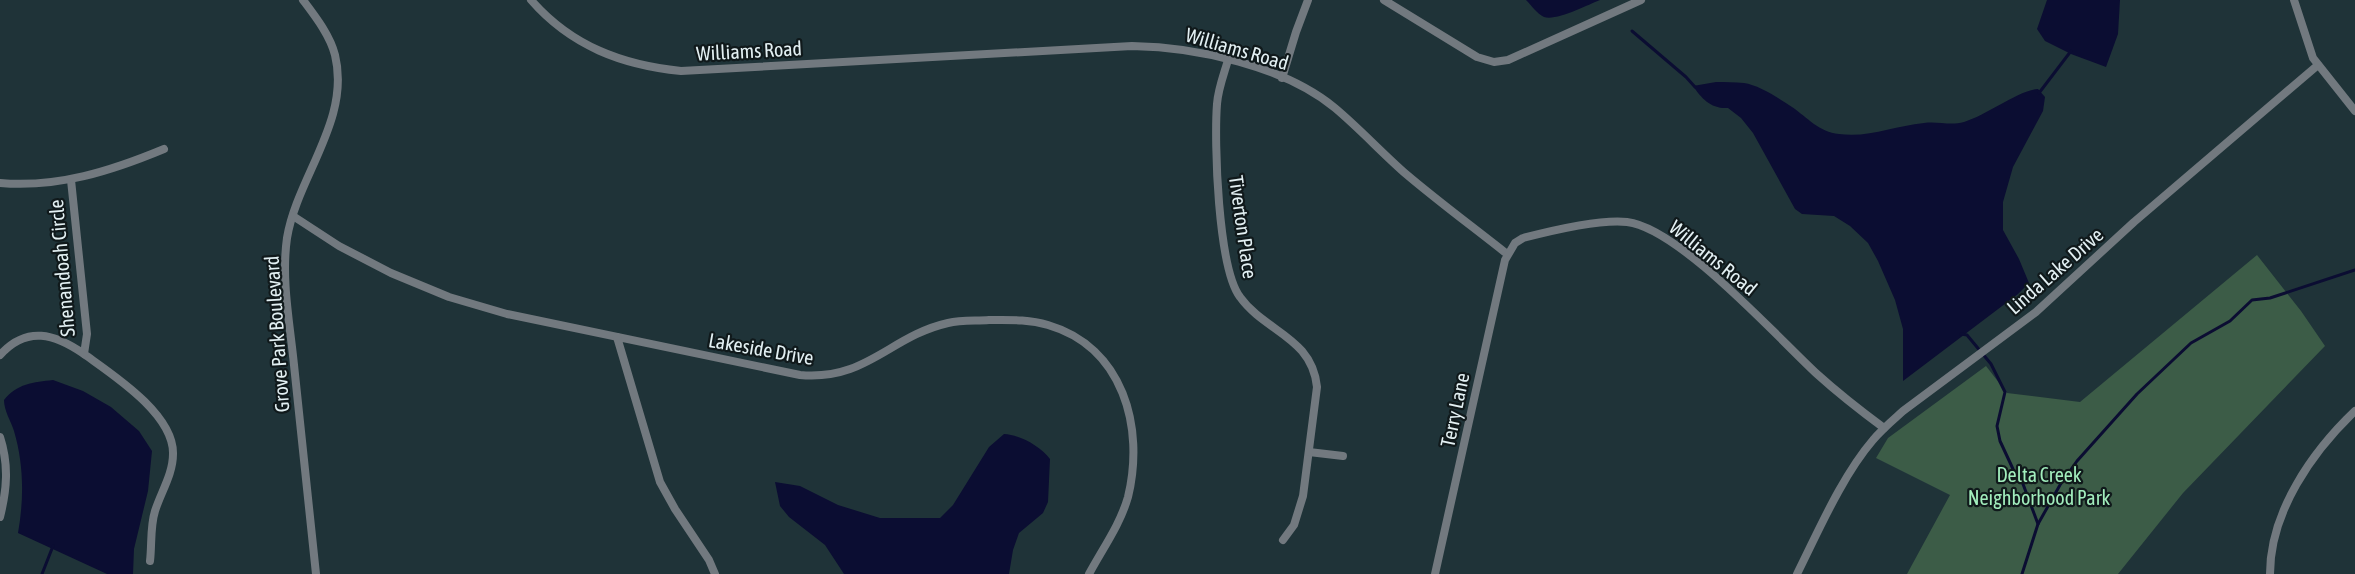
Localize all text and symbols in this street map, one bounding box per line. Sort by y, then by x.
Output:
street label: Williams Road [1183,23,1291,74]
street label: Williams Road [695,36,802,65]
street label: Tiverton Place [1225,174,1262,280]
street label: Shenandoah Circle [44,199,79,338]
street label: Williams Road [1665,215,1762,300]
street label: Linda Lake Drive [2002,223,2107,319]
street label: Grove Park Boulevard [260,255,293,413]
street label: Lakeside Drive [707,328,815,369]
street label: Terry Lane [1435,371,1474,449]
park label: Delta Creek Neighborhood Park [1968,463,2111,509]

